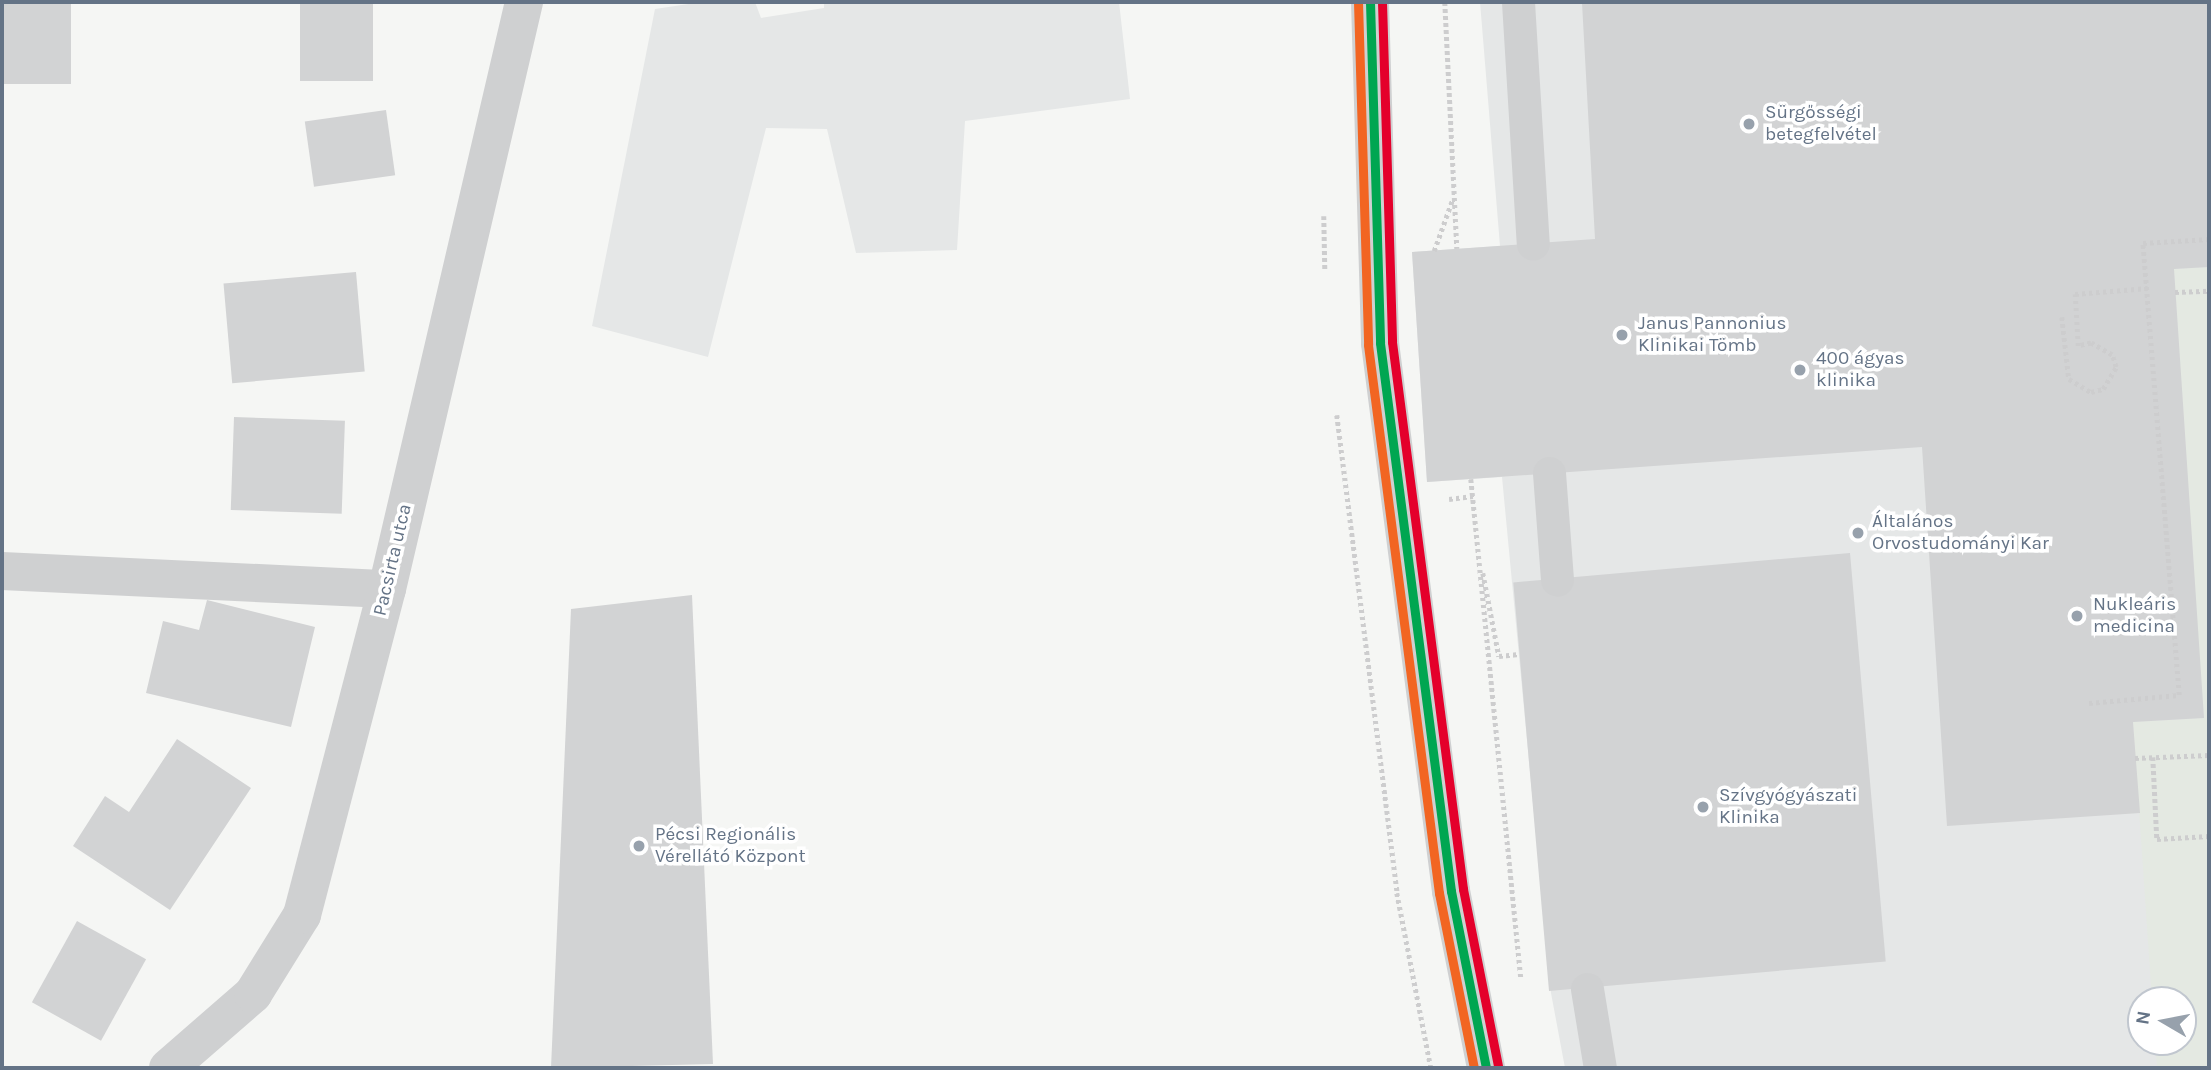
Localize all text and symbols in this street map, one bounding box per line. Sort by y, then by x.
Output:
place label: Sürgősségi betegfelvétel [1765,102,1877,146]
marker: Sürgősségi betegfelvétel [1739,114,1759,134]
place label: Janus Pannonius Klinikai Tömb [1638,313,1787,357]
marker: Janus Pannonius Klinikai Tömb [1612,325,1632,345]
place label: 400 ágyas klinika [1816,348,1904,392]
marker: 400 ágyas klinika [1790,360,1810,380]
street label: Pacsirta utca [369,502,417,618]
place label: Általános Orvostudományi Kar [1872,511,2049,555]
marker: Általános Orvostudományi Kar [1850,525,1866,541]
place label: Nukleáris medicina [2093,594,2176,638]
marker: Nukleáris medicina [2067,606,2087,626]
place label: Szívgyógyászati Klinika [1719,785,1857,829]
marker: Szívgyógyászati Klinika [1693,797,1713,817]
place label: Pécsi Regionális Vérellátó Központ [655,824,806,868]
marker: Pécsi Regionális Vérellátó Központ [629,836,649,856]
north arrow [2127,986,2197,1056]
text: N [2131,1009,2155,1026]

